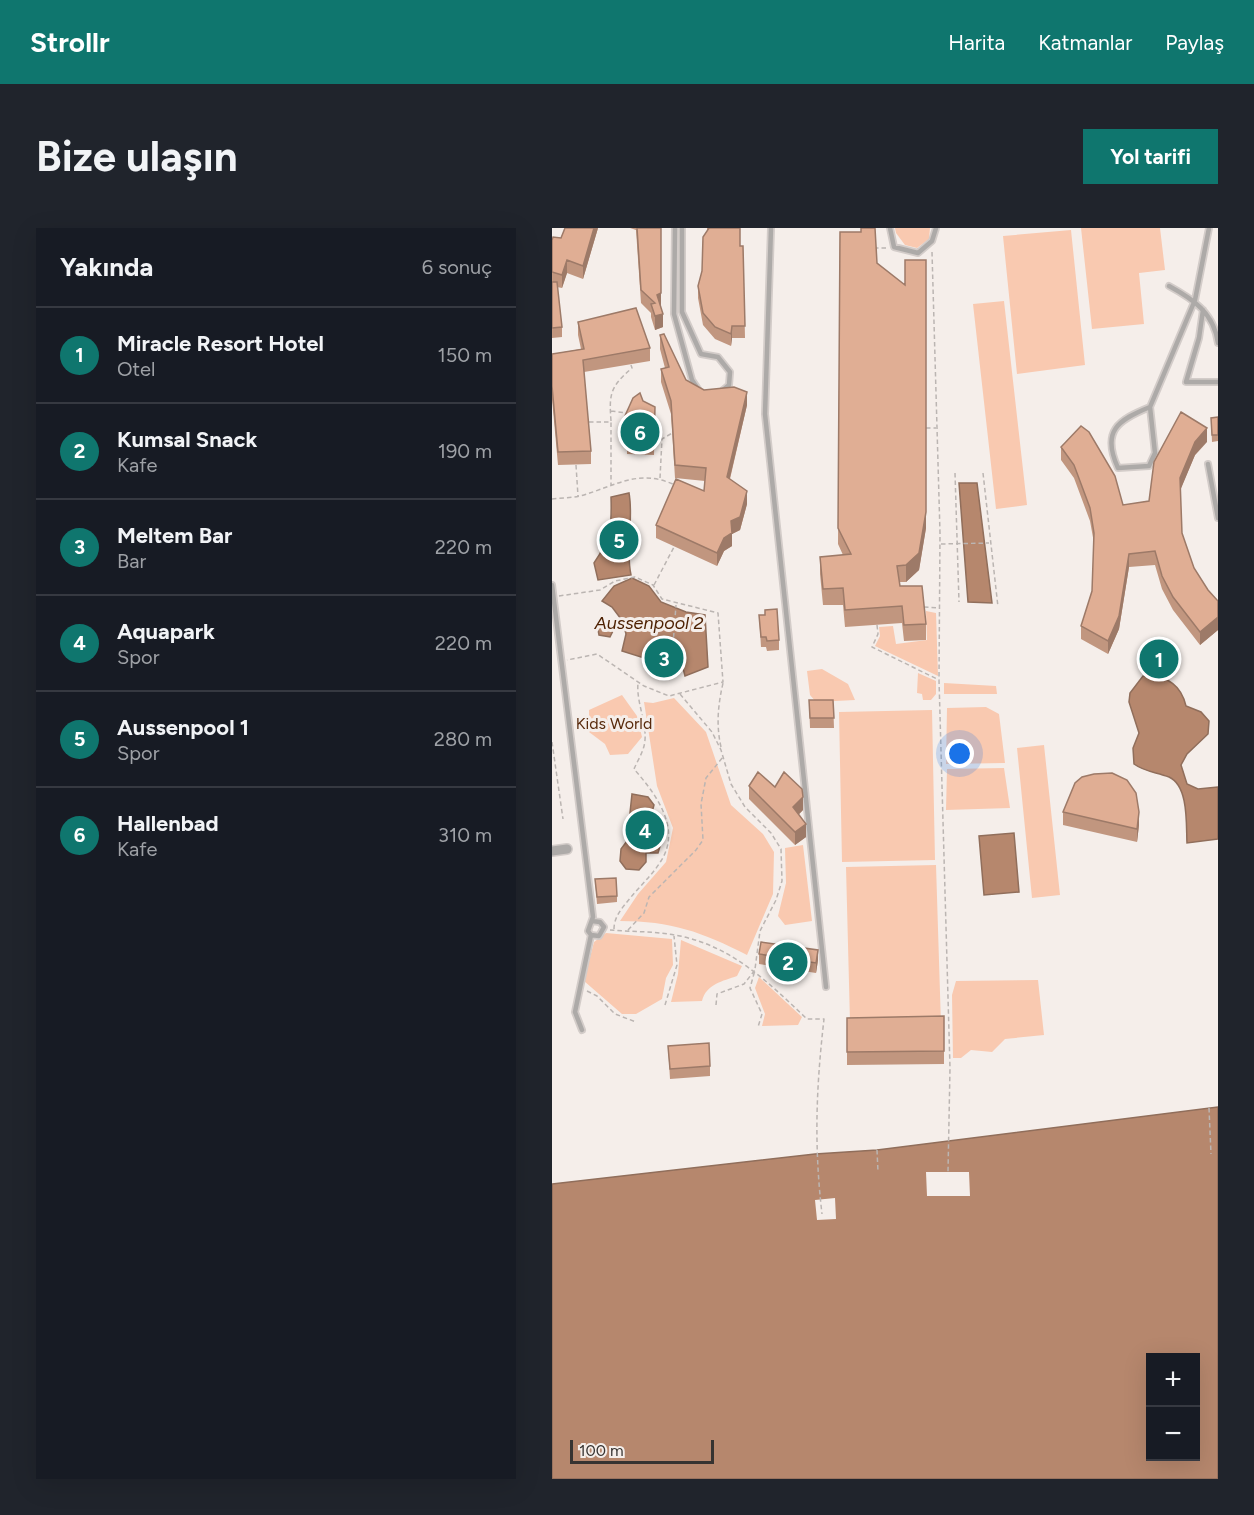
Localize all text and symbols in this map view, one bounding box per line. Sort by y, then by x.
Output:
text: Strollr [30,25,110,59]
text: Harita [948,30,1005,55]
text: Katmanlar [1038,30,1132,55]
text: Paylaş [1165,30,1224,55]
button: Yol tarifi [1083,129,1218,184]
text: Bize ulaşın [36,131,238,182]
text: Yakında [60,251,153,283]
text: 6 sonuç [422,255,492,279]
text: Miracle Resort Hotel [117,330,324,357]
text: 1 [75,343,84,367]
text: 150 m [437,343,492,367]
text: Otel [117,357,155,381]
pin: 6 [620,410,659,454]
text: Kumsal Snack [117,426,257,453]
text: 2 [74,439,85,463]
text: 190 m [438,439,492,463]
text: Kafe [117,453,157,477]
pin: 5 [600,518,638,562]
text: Meltem Bar [117,522,232,549]
text: 3 [74,535,85,559]
text: 220 m [435,535,492,559]
text: Bar [117,549,146,573]
water label: Aussenpool 2 [593,612,704,634]
text: Aquapark [117,618,215,645]
text: 4 [73,631,86,655]
text: 220 m [435,631,492,655]
pin: 3 [644,636,684,680]
pin: 1 [1140,636,1178,682]
text: Spor [117,645,159,669]
text: Aussenpool 1 [117,714,249,741]
park label: Kids World [576,714,652,733]
text: 5 [74,727,85,751]
text: 280 m [434,727,492,751]
your location [945,739,974,768]
text: Spor [117,741,159,765]
pin: 4 [626,808,664,852]
text: Hallenbad [117,810,219,837]
text: 6 [74,823,85,847]
text: 310 m [438,823,492,847]
text: Kafe [117,837,157,861]
pin: 2 [768,940,808,984]
map controls [1146,1353,1200,1461]
button: + [1146,1353,1200,1407]
button: − [1146,1407,1200,1461]
scale bar [570,1437,714,1464]
text: 100 m [579,1441,624,1460]

